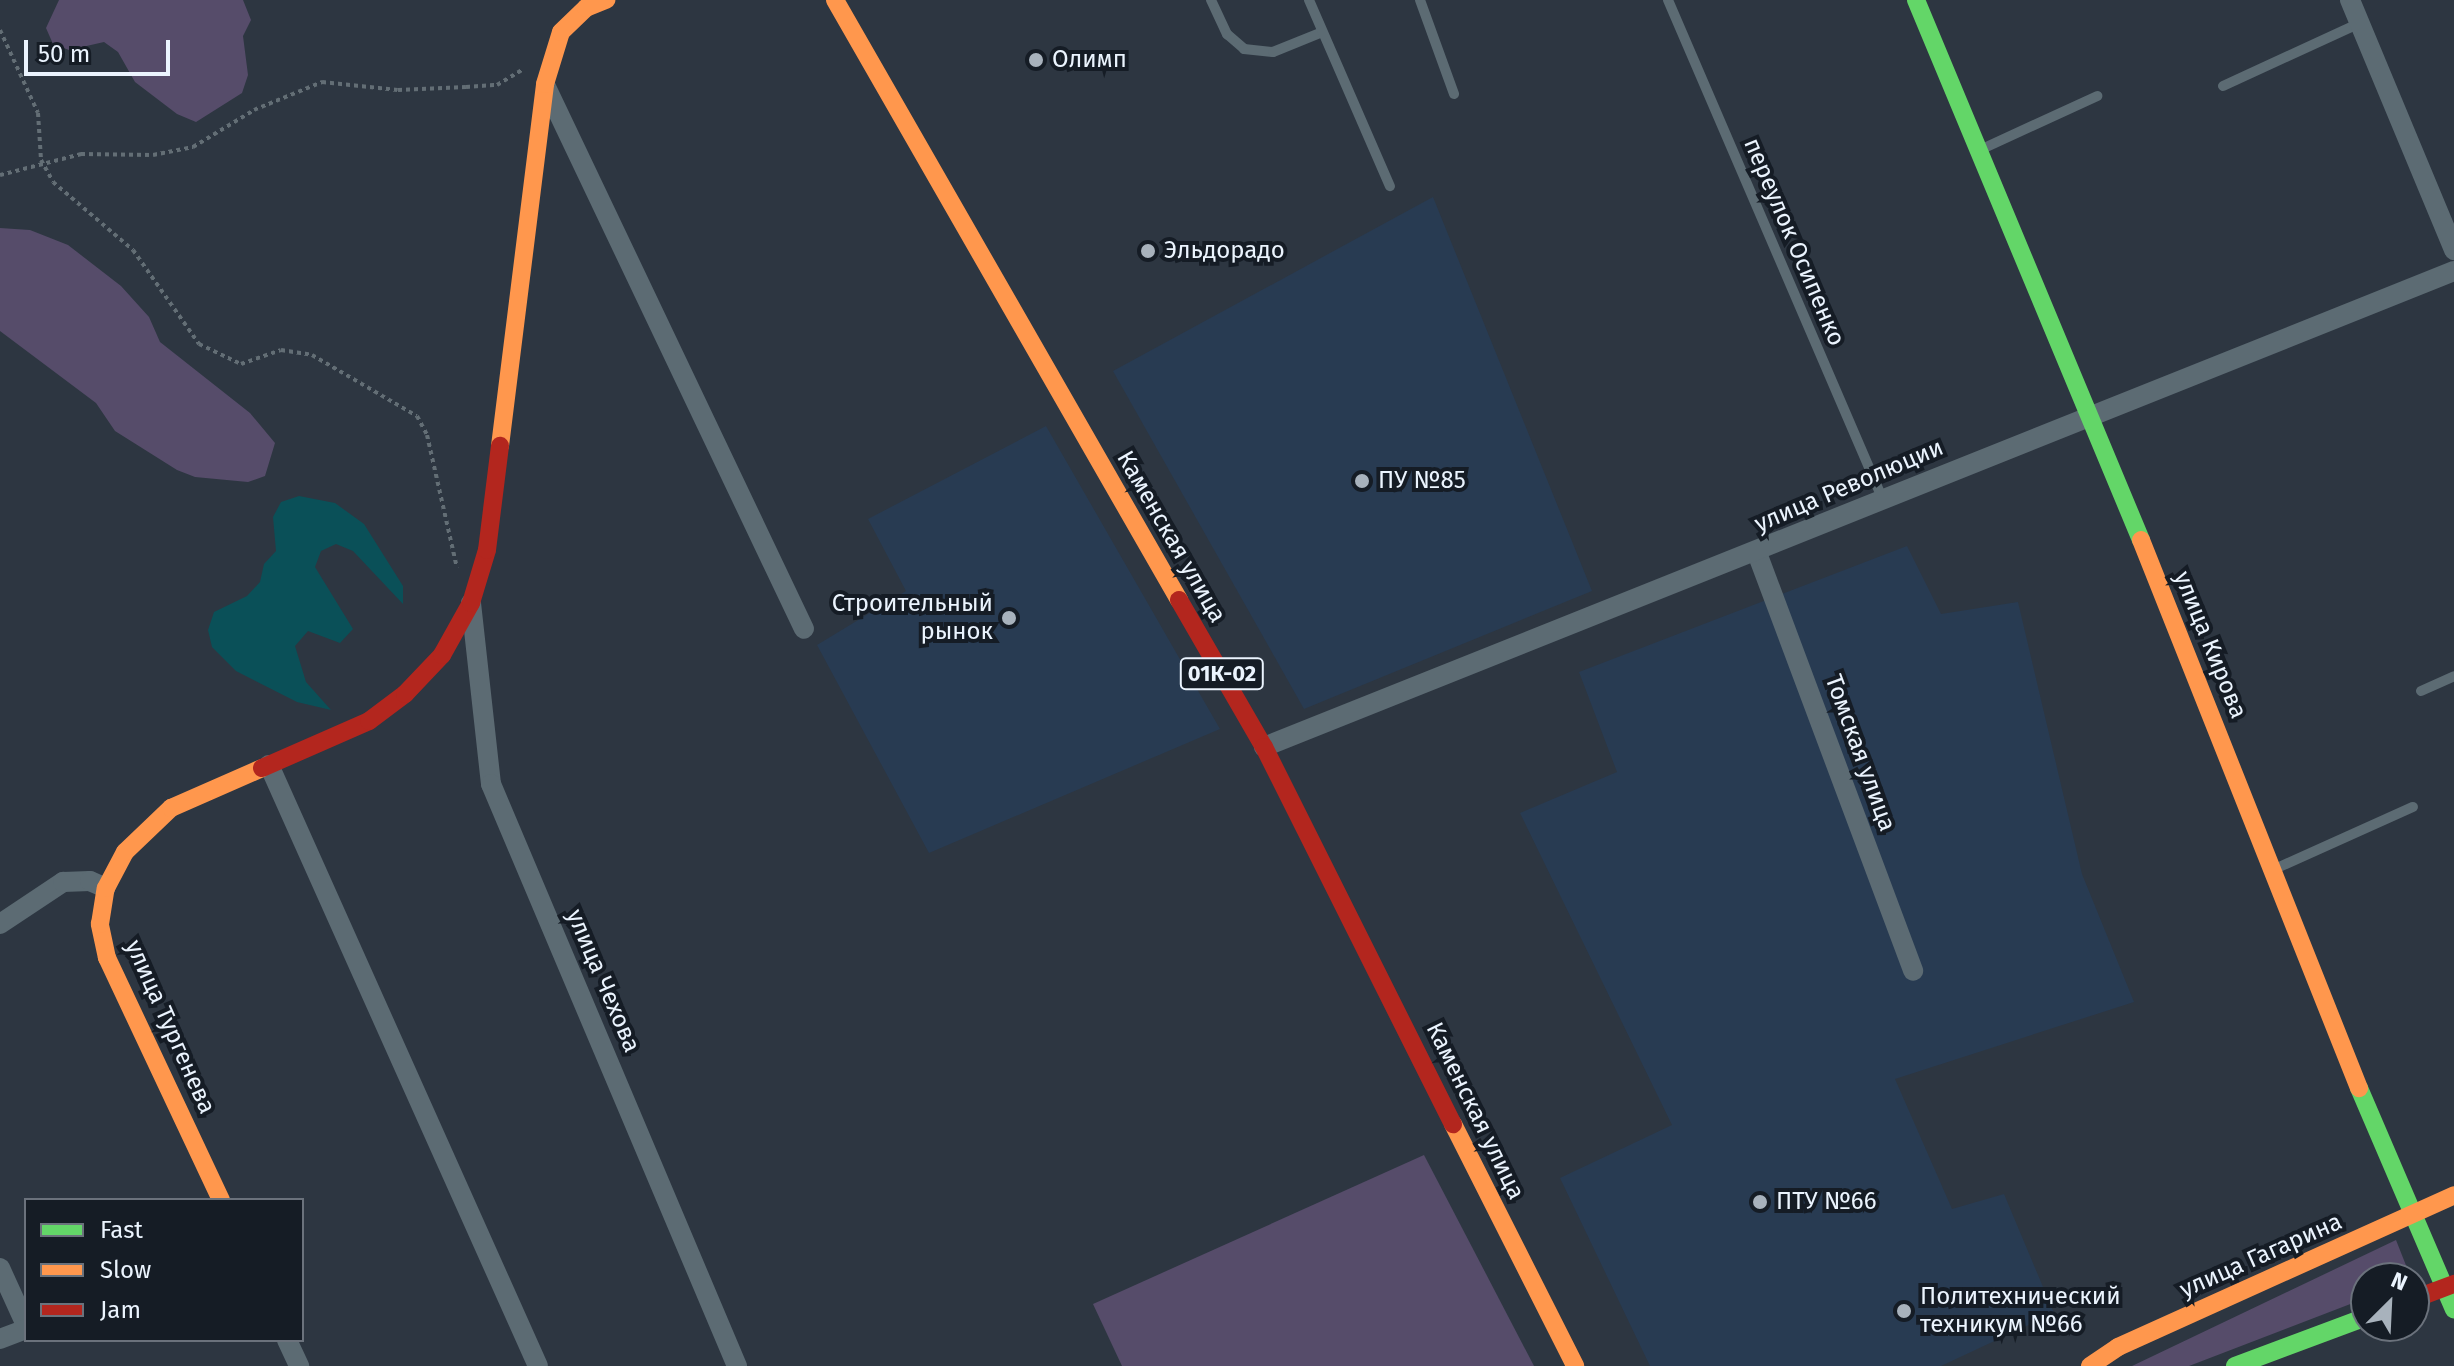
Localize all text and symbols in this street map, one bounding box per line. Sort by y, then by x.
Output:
scale bar [28,24,174,74]
text: 50 m [38,40,90,68]
place label: Олимп [1052,46,1127,74]
marker: Олимп [1027,51,1045,69]
street label: переулок Осипенко [1737,134,1851,350]
place label: Эльдорадо [1164,237,1285,265]
marker: Эльдорадо [1139,242,1157,260]
street label: улица Революции [1750,433,1948,539]
street label: Каменская улица [1110,446,1232,628]
place label: ПУ №85 [1378,467,1466,495]
marker: ПУ №85 [1353,472,1371,490]
street label: улица Кирова [2167,567,2253,723]
place label: Строительный рынок [832,590,993,646]
marker: Строительный рынок [1000,609,1018,627]
road number: 01К-02 [1178,656,1266,692]
street label: Томская улица [1818,671,1902,835]
street label: улица Чехова [560,905,646,1057]
street label: улица Тургенева [119,936,221,1118]
street label: Каменская улица [1420,1018,1530,1204]
place label: ПТУ №66 [1776,1188,1876,1216]
marker: ПТУ №66 [1751,1193,1769,1211]
legend [24,1198,304,1342]
street label: улица Гагарина [2175,1207,2347,1305]
text: Fast [100,1216,143,1244]
text: Slow [100,1256,151,1284]
north arrow [2350,1262,2430,1342]
text: N [2387,1266,2411,1297]
place label: Политехнический техникум №66 [1920,1283,2121,1339]
text: Jam [100,1296,141,1324]
marker: Политехнический техникум №66 [1895,1302,1913,1320]

